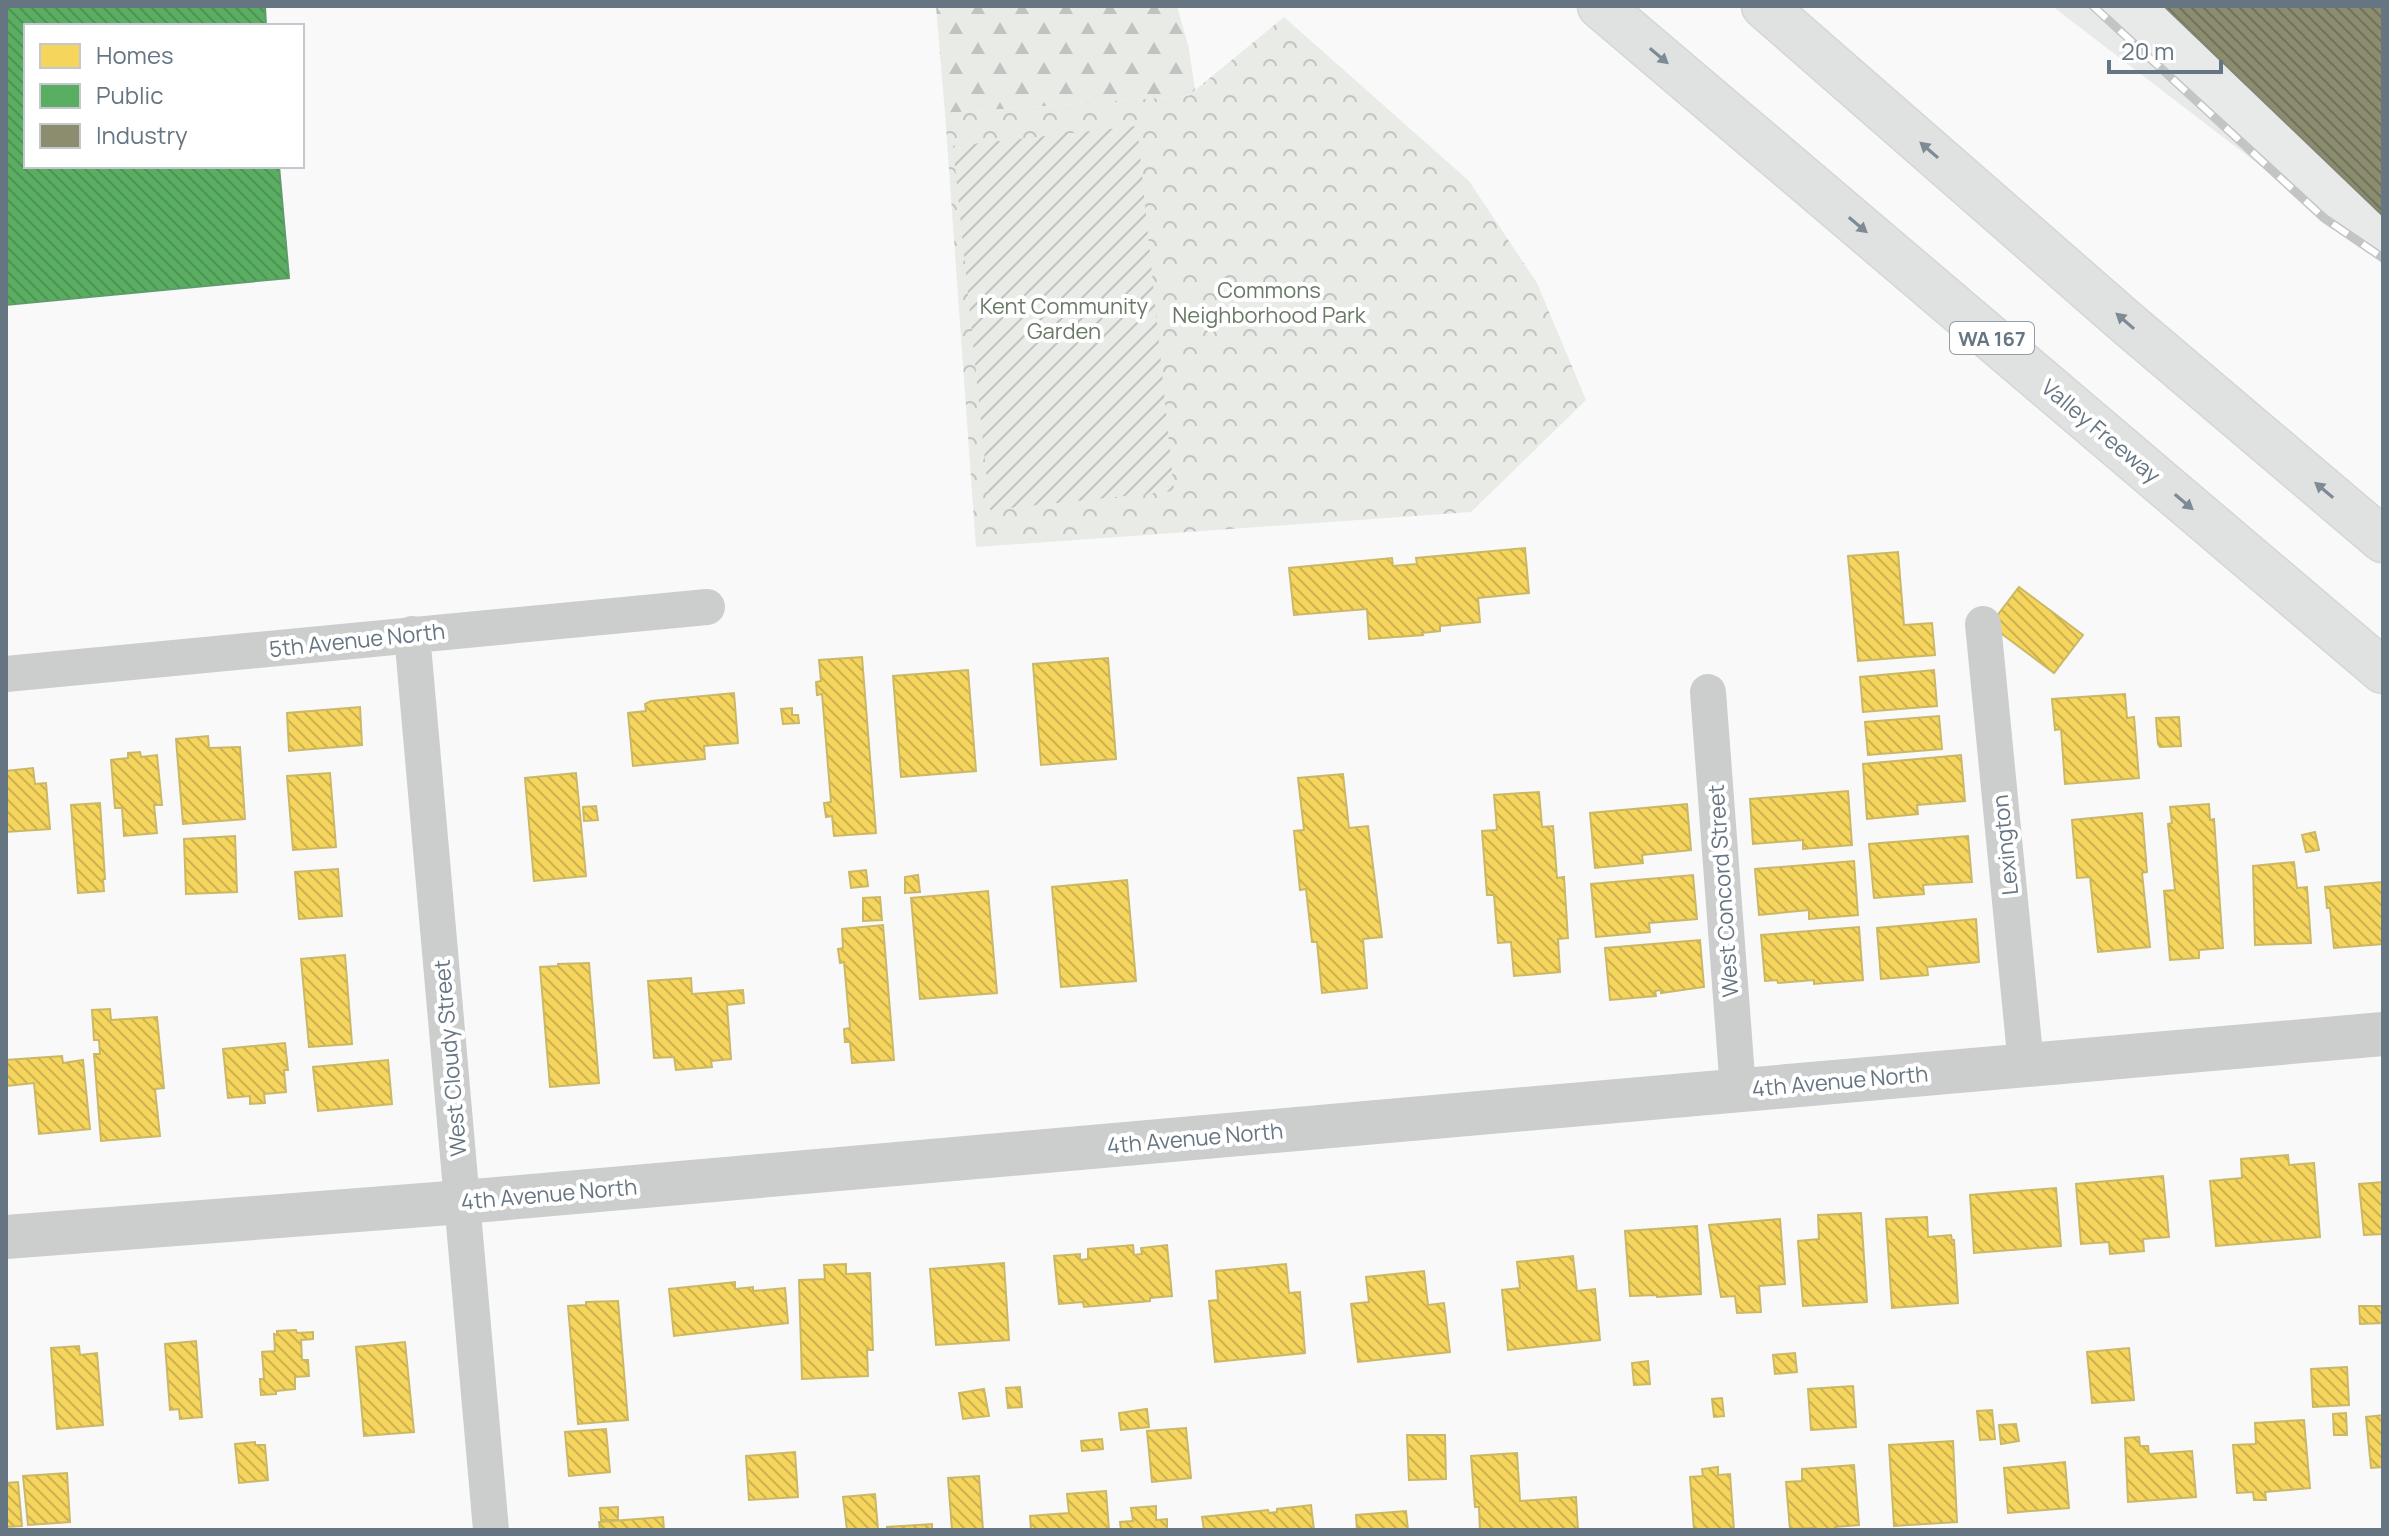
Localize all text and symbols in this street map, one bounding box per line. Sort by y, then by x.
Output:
legend [24,24,304,168]
scale bar [2109,24,2221,74]
text: 20 m [2121,34,2174,67]
text: Homes [96,38,174,71]
one-way arrow [1650,47,1669,65]
text: Public [96,78,163,111]
text: Industry [96,118,188,151]
one-way arrow [1920,142,1939,160]
one-way arrow [1847,216,1867,233]
park label: Commons Neighborhood Park [1172,275,1367,330]
park label: Kent Community Garden [980,291,1149,346]
one-way arrow [2116,313,2135,331]
road number: WA 167 [1950,322,2034,354]
street label: Valley Freeway [2035,372,2167,490]
one-way arrow [2314,482,2334,499]
one-way arrow [2174,493,2194,510]
street label: 5th Avenue North [268,616,446,664]
street label: West Concord Street [1701,783,1745,998]
street label: Lexington [1985,793,2025,897]
street label: West Cloudy Street [426,958,474,1158]
street label: 4th Avenue North [1751,1058,1929,1104]
street label: 4th Avenue North [1106,1115,1284,1161]
street label: 4th Avenue North [460,1171,638,1217]

